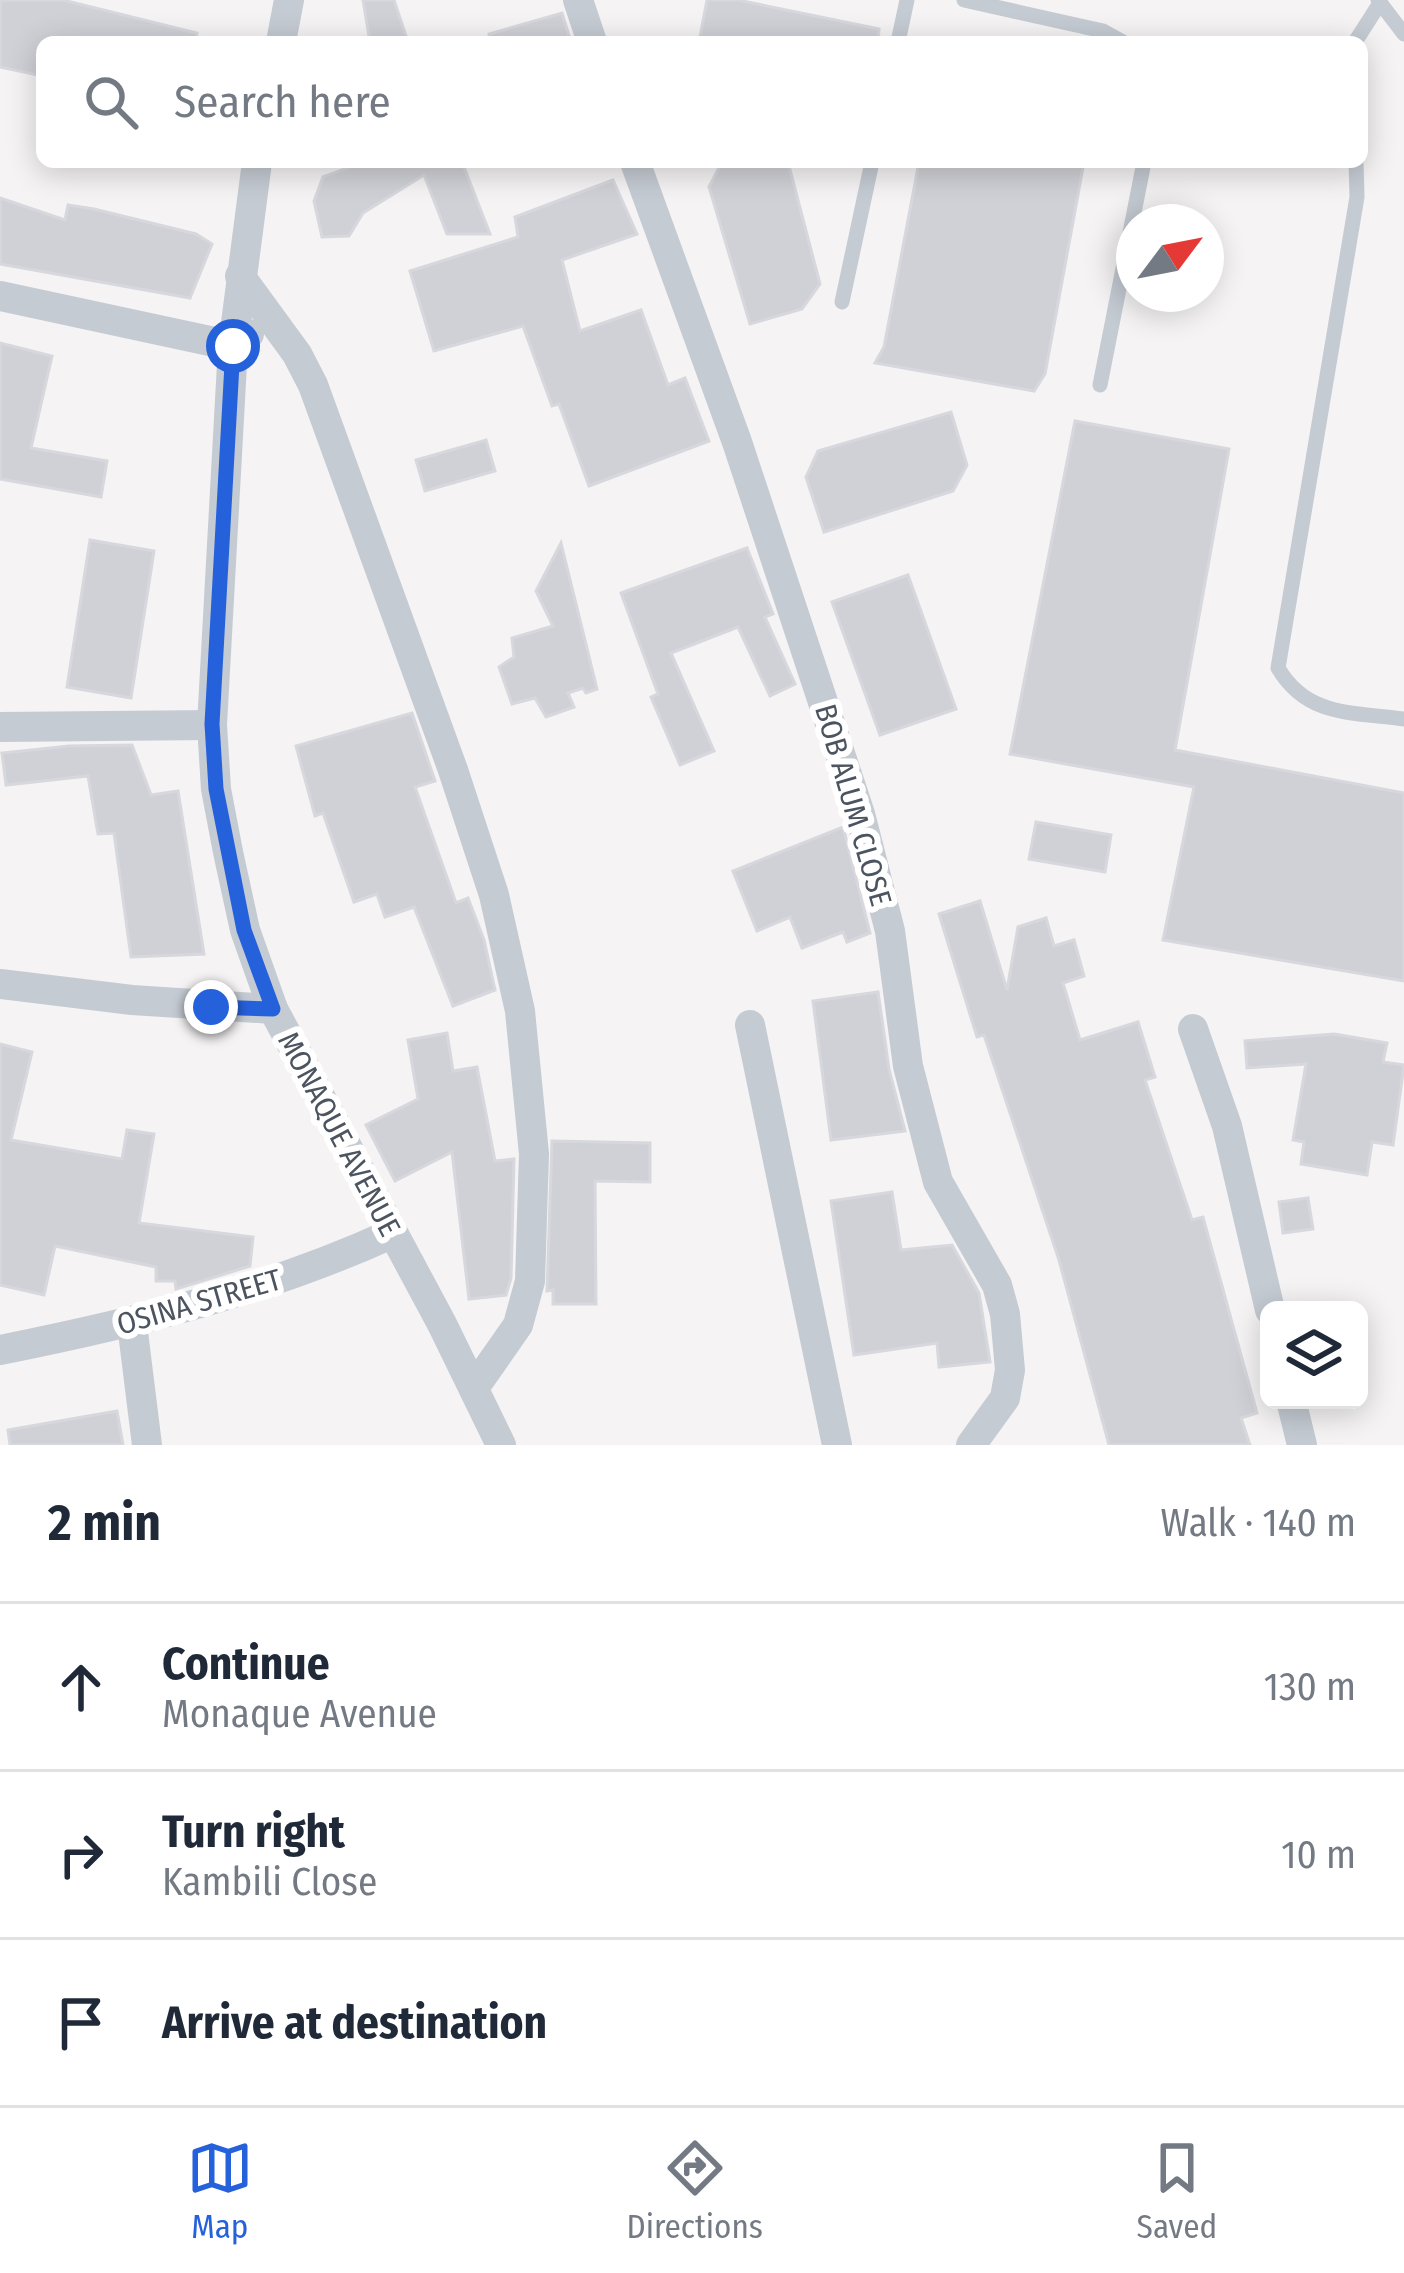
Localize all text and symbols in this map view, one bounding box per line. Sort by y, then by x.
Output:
search box [36,36,1368,168]
icon: search [78,69,144,135]
text: Search here [174,75,391,129]
north arrow [1116,204,1224,312]
route start [206,319,260,373]
street label: BOB ALUM CLOSE [807,700,899,910]
route end [184,980,238,1034]
street label: MONAQUE AVENUE [270,1026,408,1242]
street label: OSINA STREET [113,1261,285,1343]
map controls [1260,1301,1368,1409]
button: layers [1260,1301,1368,1409]
text: 2 min [48,1492,161,1554]
text: Walk · 140 m [1161,1500,1356,1546]
text: Continue [162,1637,330,1691]
icon: ahead [48,1654,114,1720]
text: 130 m [1264,1664,1356,1710]
text: Monaque Avenue [162,1691,437,1737]
text: Turn right [162,1805,345,1859]
icon: right [48,1822,114,1888]
text: 10 m [1281,1832,1356,1878]
text: Kambili Close [162,1859,377,1905]
icon: arrive [48,1990,114,2056]
text: Arrive at destination [162,1996,547,2050]
tab: Map [187,2135,253,2247]
tab: Directions [626,2135,763,2247]
tab: Saved [1137,2135,1217,2247]

